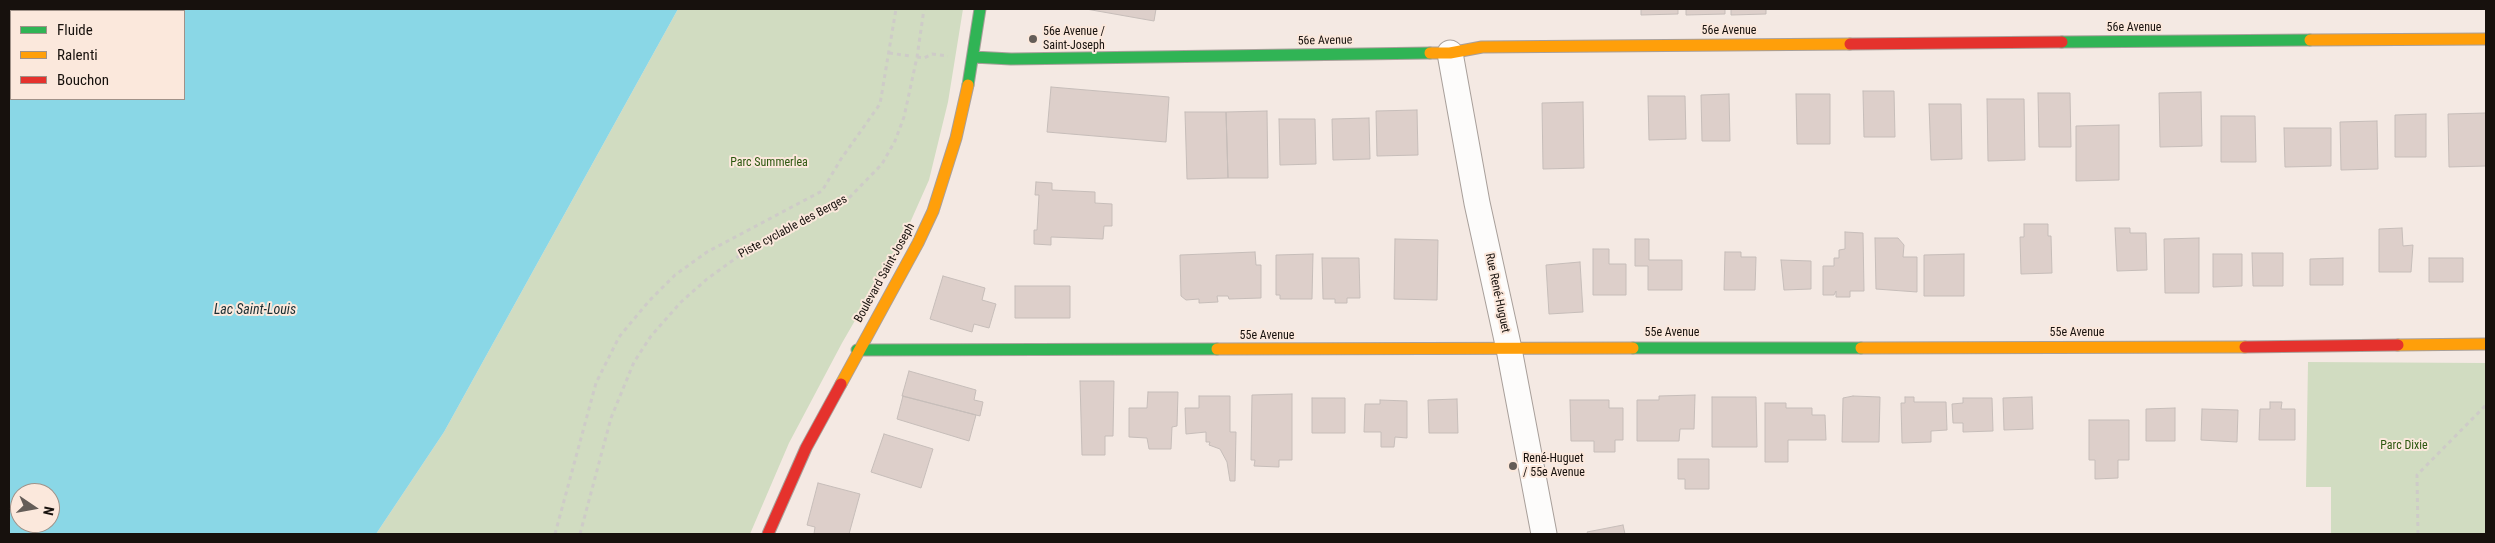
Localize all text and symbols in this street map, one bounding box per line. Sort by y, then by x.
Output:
legend [10,10,185,100]
text: Fluide [57,21,93,39]
street label: 56e Avenue [2107,21,2161,35]
street label: 56e Avenue [1702,24,1756,38]
place label: 56e Avenue / Saint-Joseph [1043,25,1105,53]
marker: 56e Avenue / Saint-Joseph [1027,33,1039,45]
street label: 56e Avenue [1297,33,1353,49]
text: Ralenti [57,46,98,64]
text: Bouchon [57,71,109,89]
park label: Parc Summerlea [730,156,808,170]
street label: Piste cyclable des Berges [736,192,850,262]
street label: Boulevard Saint-Joseph [852,221,918,325]
street label: Rue René-Huguet [1482,252,1512,334]
water label: Lac Saint-Louis [214,302,296,318]
street label: 55e Avenue [1645,326,1699,340]
street label: 55e Avenue [2050,326,2104,340]
street label: 55e Avenue [1240,329,1294,343]
park label: Parc Dixie [2380,439,2428,453]
place label: René-Huguet / 55e Avenue [1523,452,1585,480]
marker: René-Huguet / 55e Avenue [1507,460,1519,472]
north arrow [10,483,60,533]
text: N [40,505,57,517]

